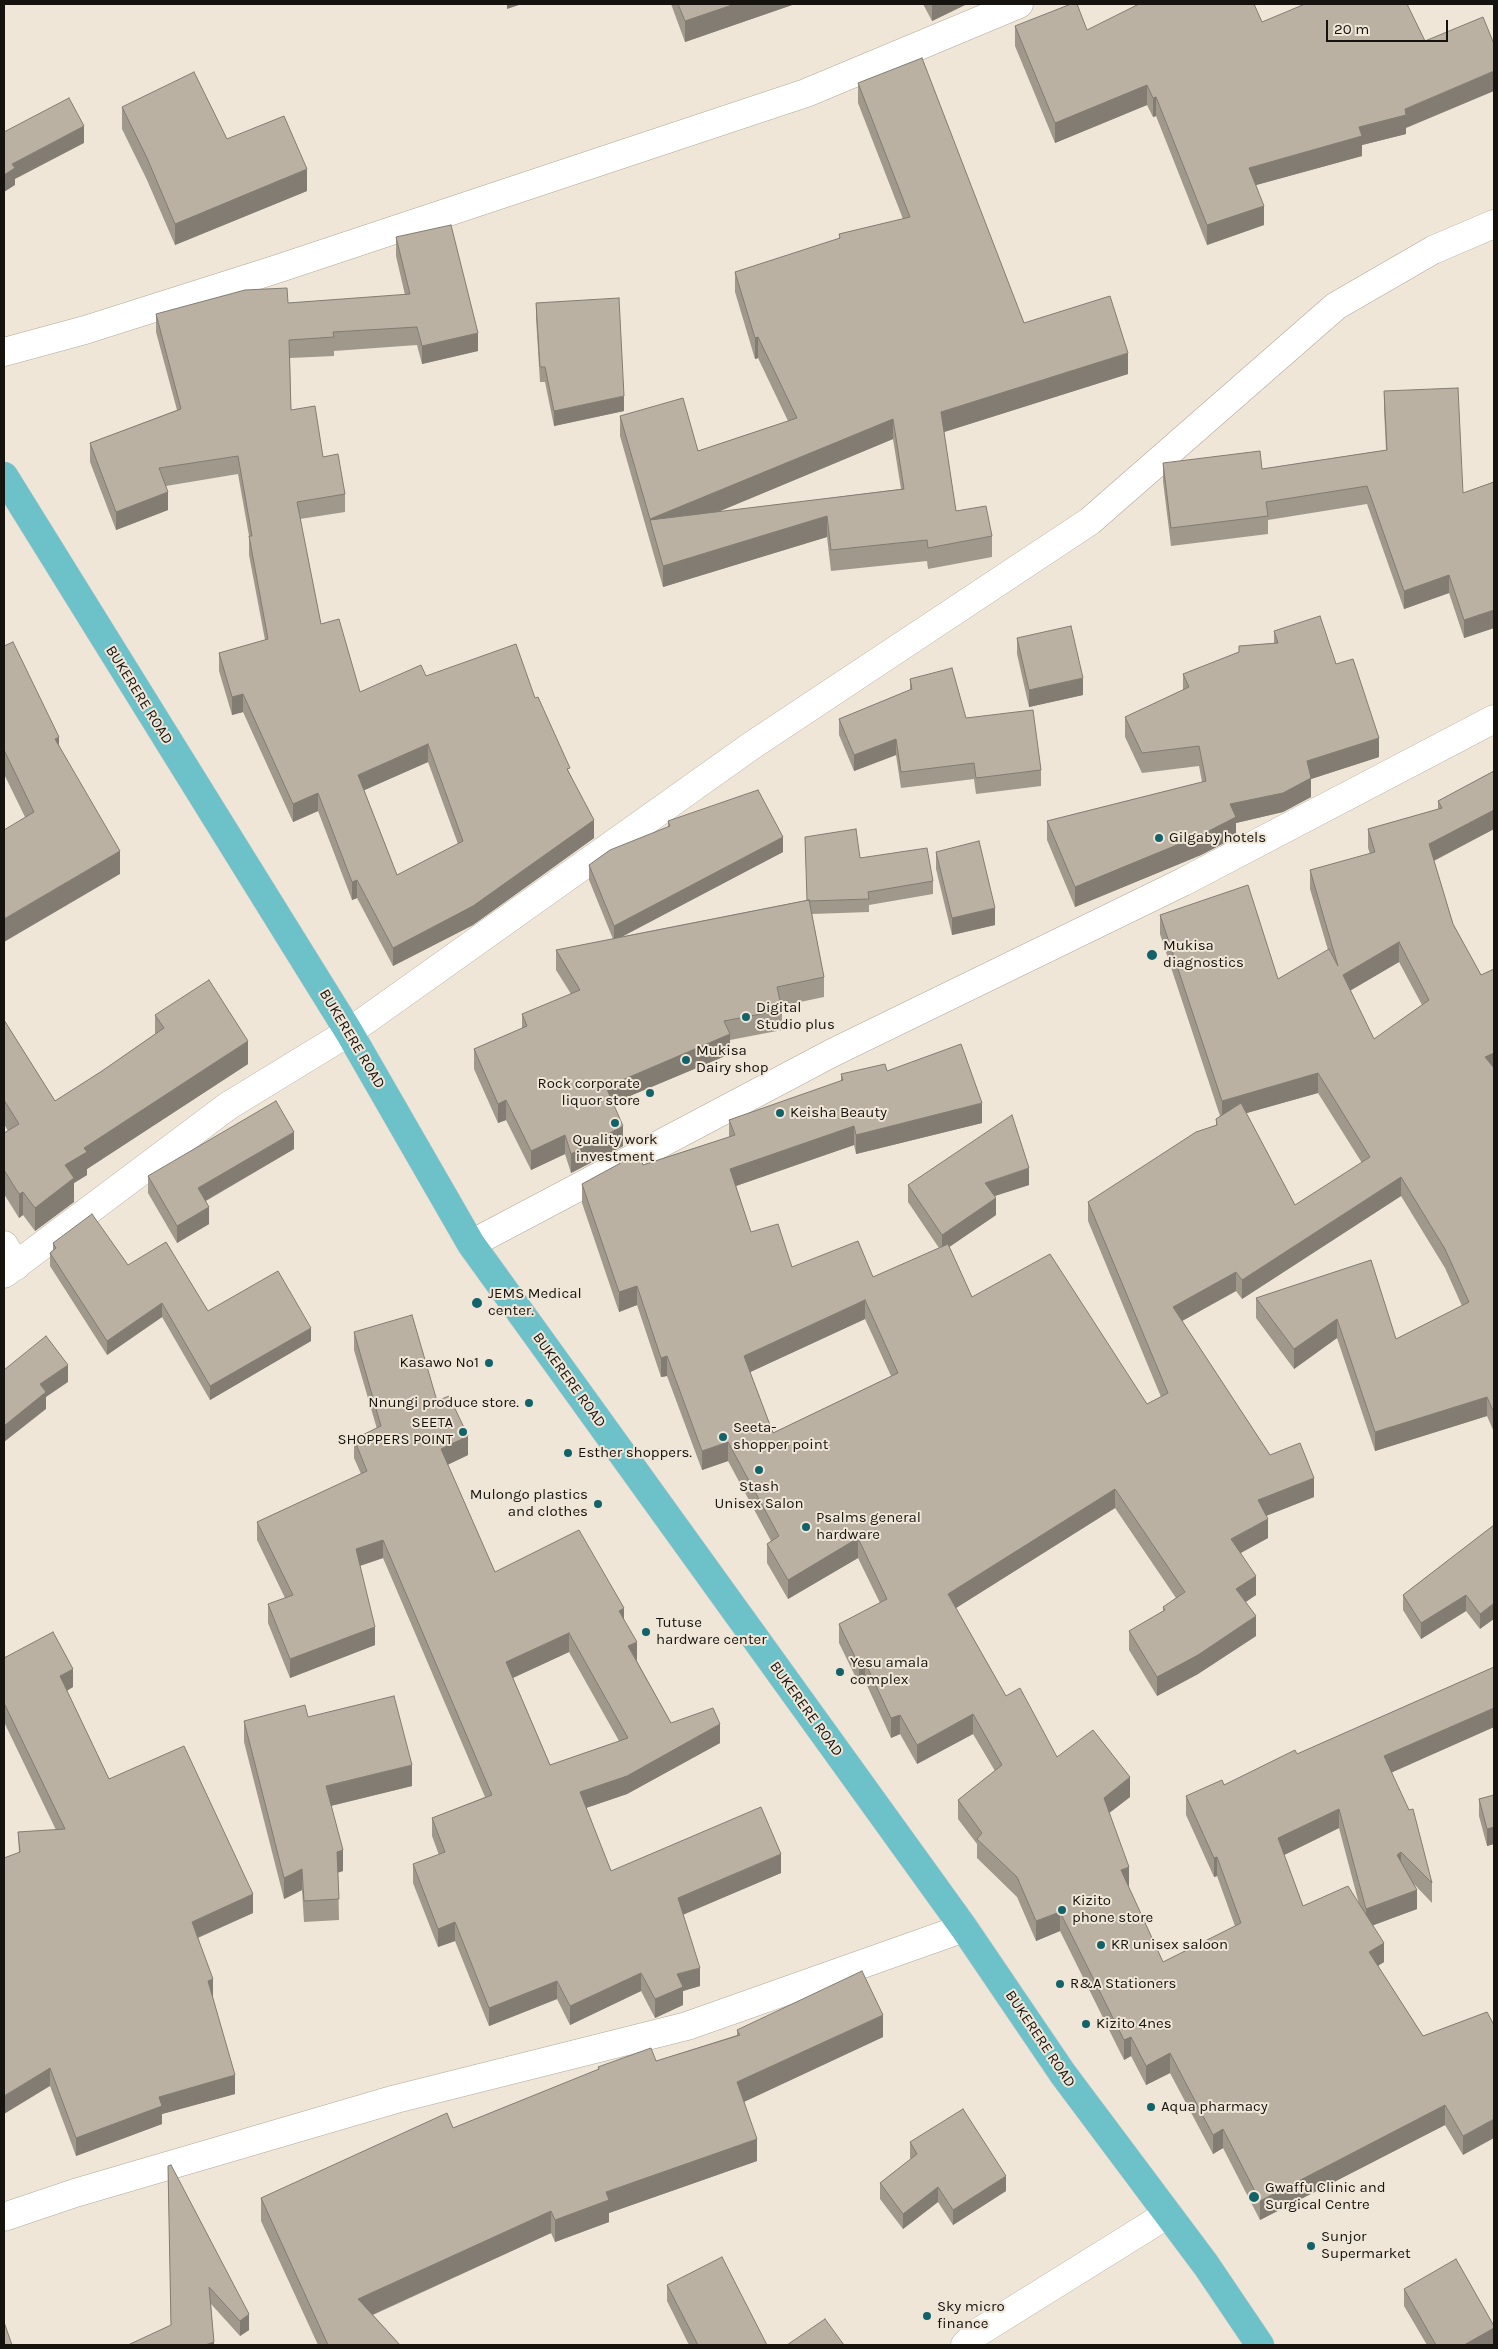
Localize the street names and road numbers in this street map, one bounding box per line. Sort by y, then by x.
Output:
street label: BUKERERE ROAD [101,642,177,748]
street label: BUKERERE ROAD [315,986,389,1092]
street label: BUKERERE ROAD [529,1329,609,1431]
street label: BUKERERE ROAD [766,1658,846,1760]
street label: BUKERERE ROAD [1001,1987,1079,2091]

